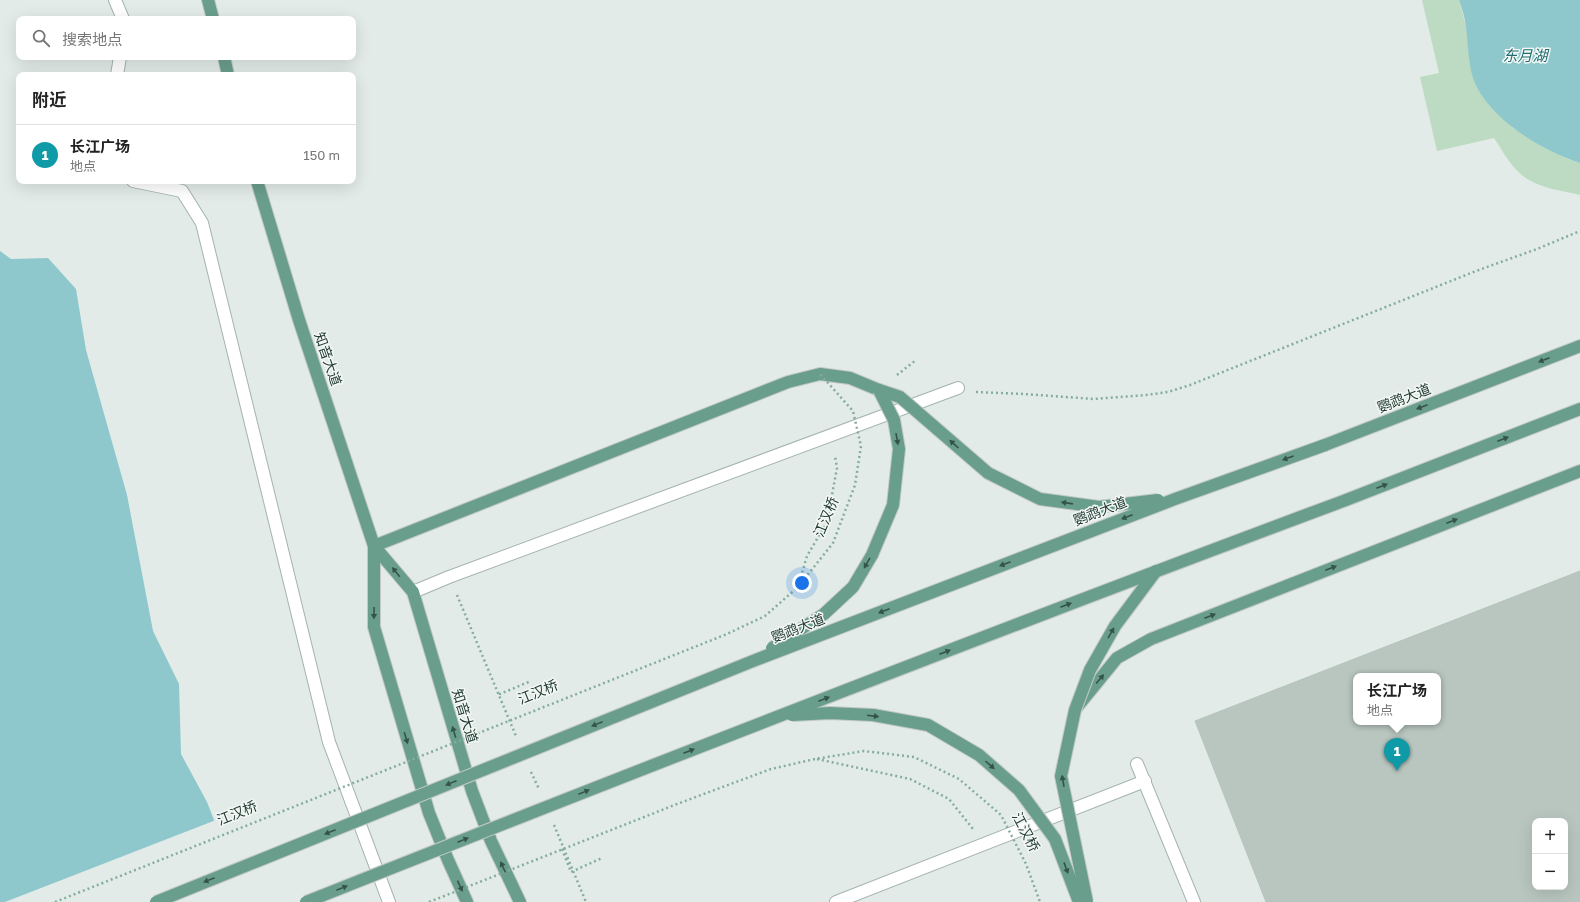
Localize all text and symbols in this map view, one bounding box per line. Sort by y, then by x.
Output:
search box [16,16,356,60]
icon: search [30,27,52,49]
text: 搜索地点 [62,30,122,48]
water label: 东月湖 [1502,46,1549,64]
text: 附近 [32,89,66,110]
text: 长江广场 [70,137,130,155]
text: 1 [42,147,48,163]
text: 150 m [303,147,340,163]
text: 地点 [70,158,96,174]
street label: 知音大道 [311,330,346,388]
one-way arrow [1537,358,1549,364]
street label: 鹦鹉大道 [1375,380,1433,416]
one-way arrow [1416,405,1428,411]
one-way arrow [894,433,900,445]
one-way arrow [1498,435,1510,441]
one-way arrow [948,440,959,449]
one-way arrow [1282,455,1294,461]
one-way arrow [1376,482,1388,488]
street label: 鹦鹉大道 [1071,493,1129,529]
street label: 江汉桥 [810,494,842,539]
one-way arrow [1061,500,1073,506]
one-way arrow [1120,515,1132,521]
one-way arrow [1447,518,1459,524]
one-way arrow [864,557,871,569]
one-way arrow [1000,561,1011,567]
one-way arrow [1325,565,1337,571]
one-way arrow [391,566,400,577]
your location [792,573,812,593]
one-way arrow [1061,602,1073,608]
one-way arrow [371,607,377,620]
one-way arrow [877,608,889,614]
street label: 鹦鹉大道 [769,610,827,646]
one-way arrow [1204,612,1216,618]
one-way arrow [1108,628,1115,639]
one-way arrow [939,649,951,655]
popup [1353,673,1441,725]
one-way arrow [1095,674,1104,685]
street label: 江汉桥 [515,676,560,707]
text: 长江广场 [1367,681,1427,699]
street label: 知音大道 [449,687,482,745]
one-way arrow [818,696,829,702]
text: 地点 [1367,702,1393,718]
one-way arrow [867,712,880,719]
one-way arrow [591,722,603,728]
one-way arrow [451,725,457,737]
one-way arrow [403,732,409,744]
pin: 1 [1384,738,1410,771]
one-way arrow [684,747,696,753]
one-way arrow [985,761,996,770]
one-way arrow [1060,775,1066,788]
one-way arrow [444,781,456,787]
one-way arrow [578,788,590,794]
street label: 江汉桥 [214,797,259,828]
street label: 江汉桥 [1009,809,1044,854]
map controls [1532,818,1568,890]
button: + [1532,818,1568,854]
one-way arrow [323,829,335,835]
one-way arrow [457,836,469,842]
button: − [1532,854,1568,890]
one-way arrow [500,861,506,872]
one-way arrow [1064,863,1070,875]
one-way arrow [203,878,215,884]
one-way arrow [457,881,463,892]
one-way arrow [337,884,349,890]

